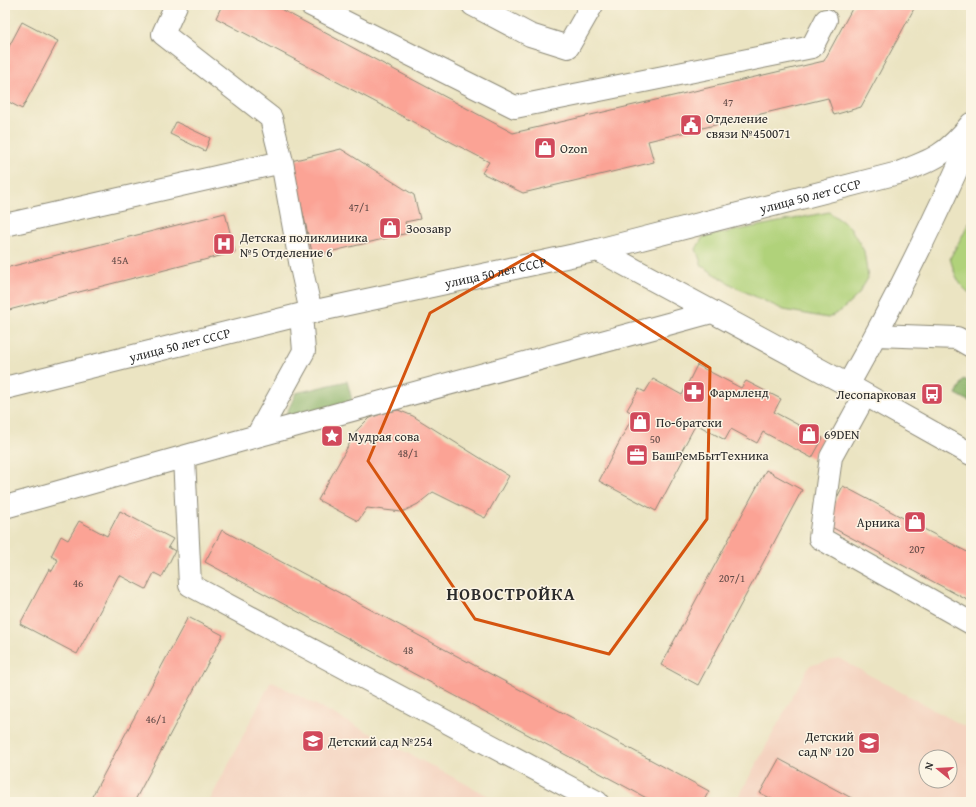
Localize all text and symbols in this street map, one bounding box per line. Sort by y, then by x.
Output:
house number: 47 [723,94,733,110]
place label: Отделение связи №450071 [706,109,791,143]
public building icon: Отделение связи №450071 [678,112,704,138]
shop icon: Ozon [532,135,558,161]
place label: Ozon [560,139,588,158]
street label: улица 50 лет СССР [756,173,863,218]
house number: 47/1 [348,199,370,215]
shop icon: Зоозавр [377,215,403,241]
place label: Зоозавр [406,219,451,238]
place label: Детская поликлиника №5 Отделение 6 [239,228,369,262]
hospital icon: Детская поликлиника №5 Отделение 6 [211,231,237,257]
house number: 45А [111,252,129,268]
street label: улица 50 лет СССР [442,252,548,293]
street label: улица 50 лет СССР [126,323,232,367]
pharmacy icon: Фармленд [681,379,707,405]
bus stop icon: Лесопарковая [919,381,945,407]
place label: Фармленд [710,383,769,402]
place label: Лесопарковая [836,385,916,404]
shop icon: По-братски [627,409,653,435]
place label: По-братски [656,413,722,432]
shop icon: 69DEN [796,421,822,447]
place icon: Мудрая сова [319,423,345,449]
place label: 69DEN [824,425,860,444]
place label: Мудрая сова [348,427,420,446]
house number: 50 [650,431,660,447]
office icon: БашРемБытТехника [624,442,650,468]
house number: 48/1 [397,445,419,461]
place label: БашРемБытТехника [652,446,770,465]
shop icon: Арника [902,509,928,535]
place label: Арника [857,513,901,532]
house number: 207 [909,541,925,557]
house number: 207/1 [719,570,745,586]
house number: 46 [73,575,83,591]
district label: НОВОСТРОЙКА [446,581,576,606]
house number: 48 [403,642,413,658]
house number: 46/1 [145,711,167,727]
place label: Детский сад № 120 [798,727,854,761]
school or university icon: Детский сад №254 [300,728,326,754]
school or university icon: Детский сад № 120 [856,730,882,756]
place label: Детский сад №254 [327,732,433,751]
north arrow [918,749,958,789]
text: N [920,759,937,772]

